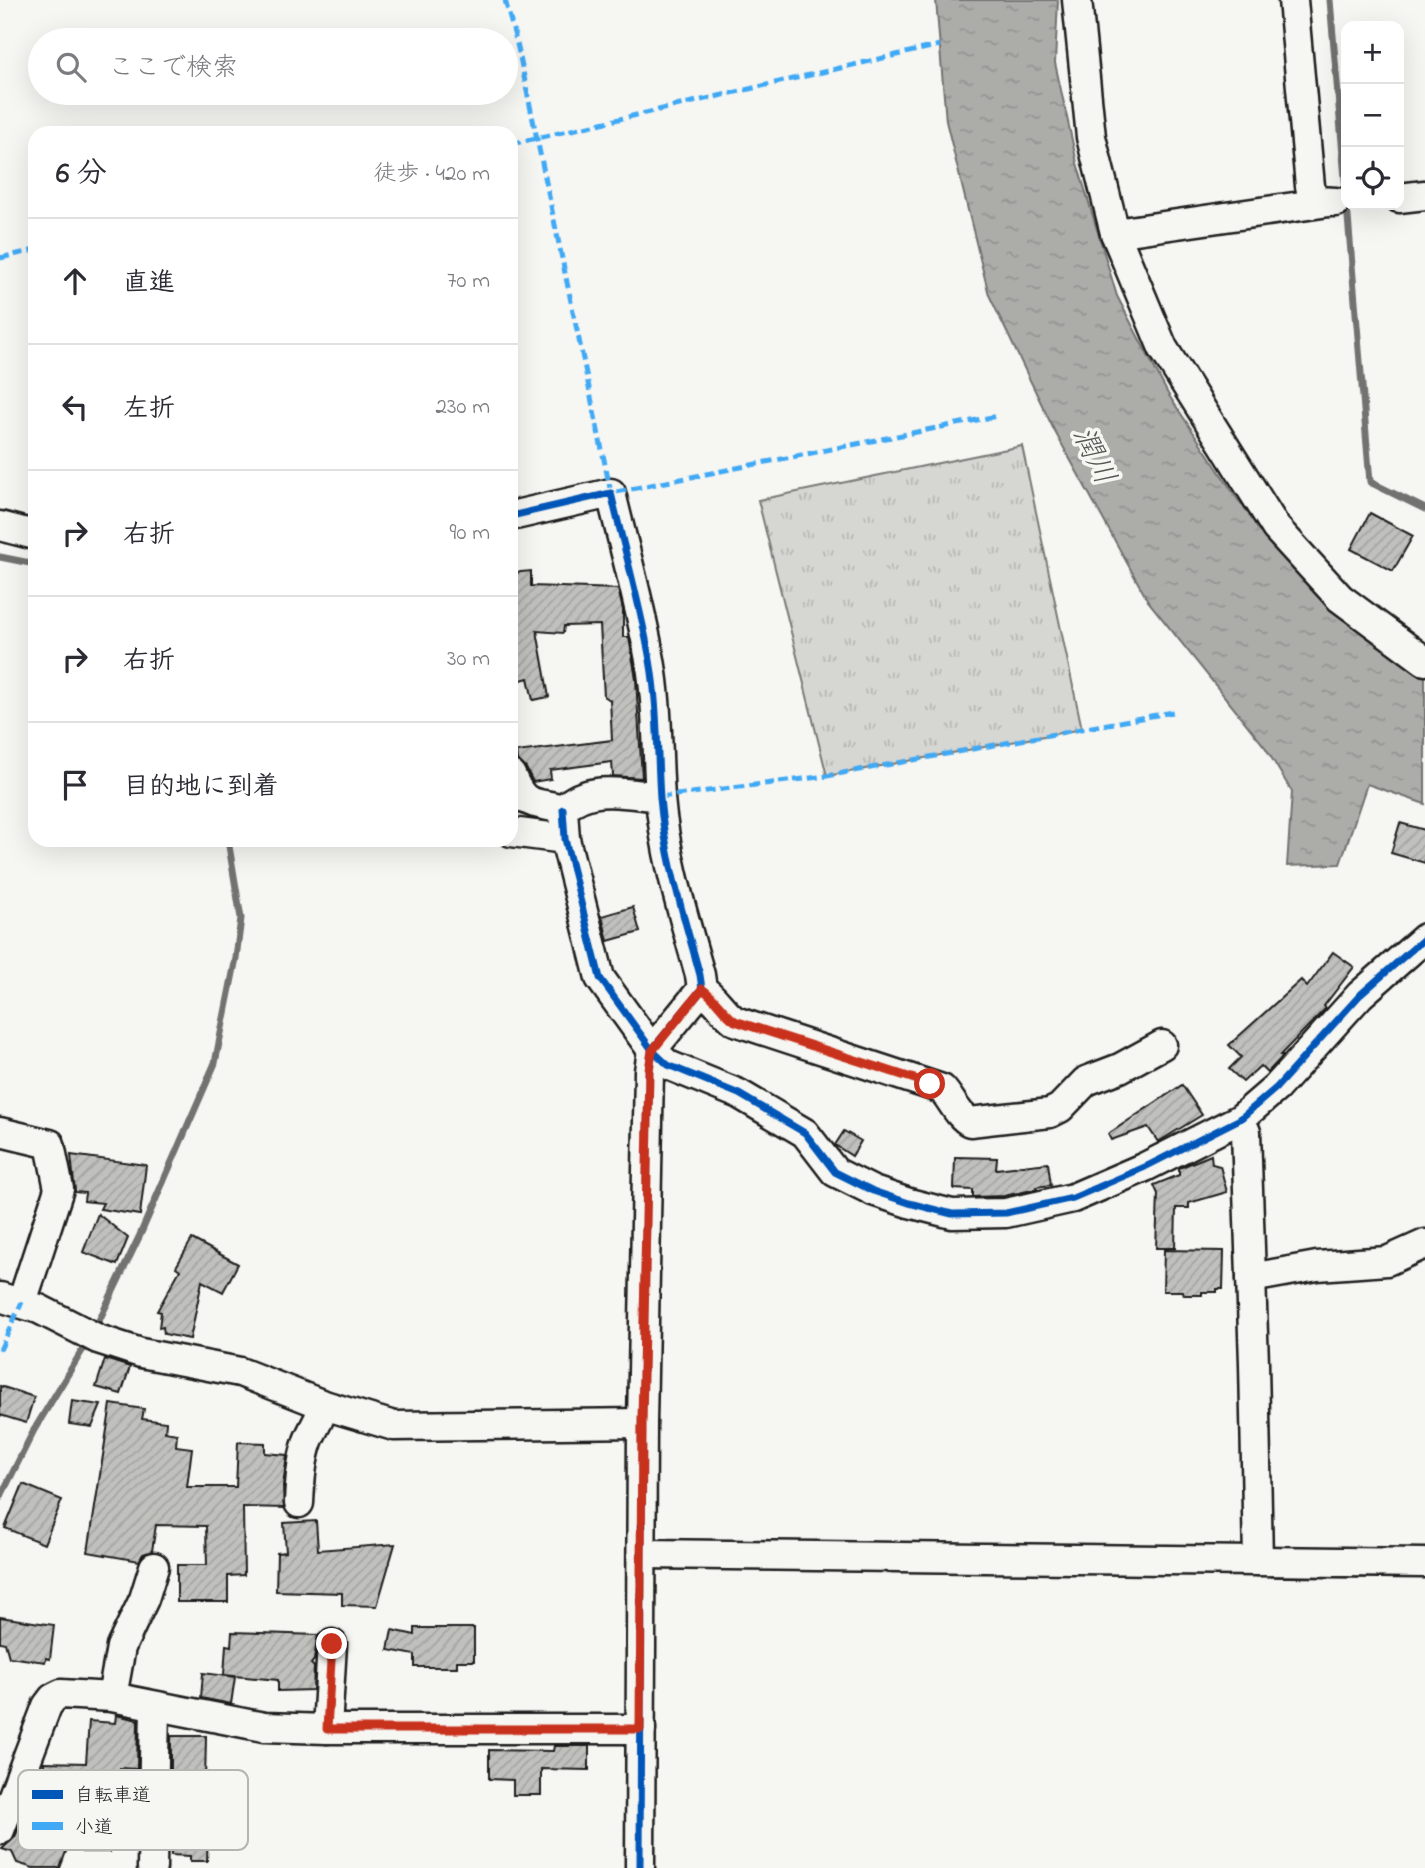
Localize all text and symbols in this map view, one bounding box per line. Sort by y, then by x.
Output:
map controls [1341,21,1404,210]
button: + [1341,21,1404,84]
search box [28,28,518,105]
icon: search [52,48,90,86]
text: ここで検索 [108,50,238,88]
button: − [1341,84,1404,147]
button: locate [1341,147,1404,210]
text: 6 分 [56,153,107,197]
text: 徒歩 · 420 m [373,158,490,191]
icon: ahead [56,262,94,300]
text: 直進 [123,265,175,303]
text: 70 m [447,265,490,298]
icon: left [56,388,94,426]
text: 左折 [123,391,175,429]
text: 230 m [436,391,490,424]
water label: 潤川 [1059,420,1125,493]
icon: right [56,514,94,552]
text: 右折 [123,517,175,555]
text: 90 m [450,517,490,550]
icon: right [56,640,94,678]
text: 右折 [123,643,175,681]
text: 30 m [447,643,490,676]
icon: arrive [56,766,94,804]
text: 目的地に到着 [123,769,279,807]
route start [914,1068,945,1099]
route end [316,1628,347,1659]
legend [18,1770,248,1850]
text: 自転車道 [75,1783,151,1810]
text: 小道 [75,1815,113,1842]

